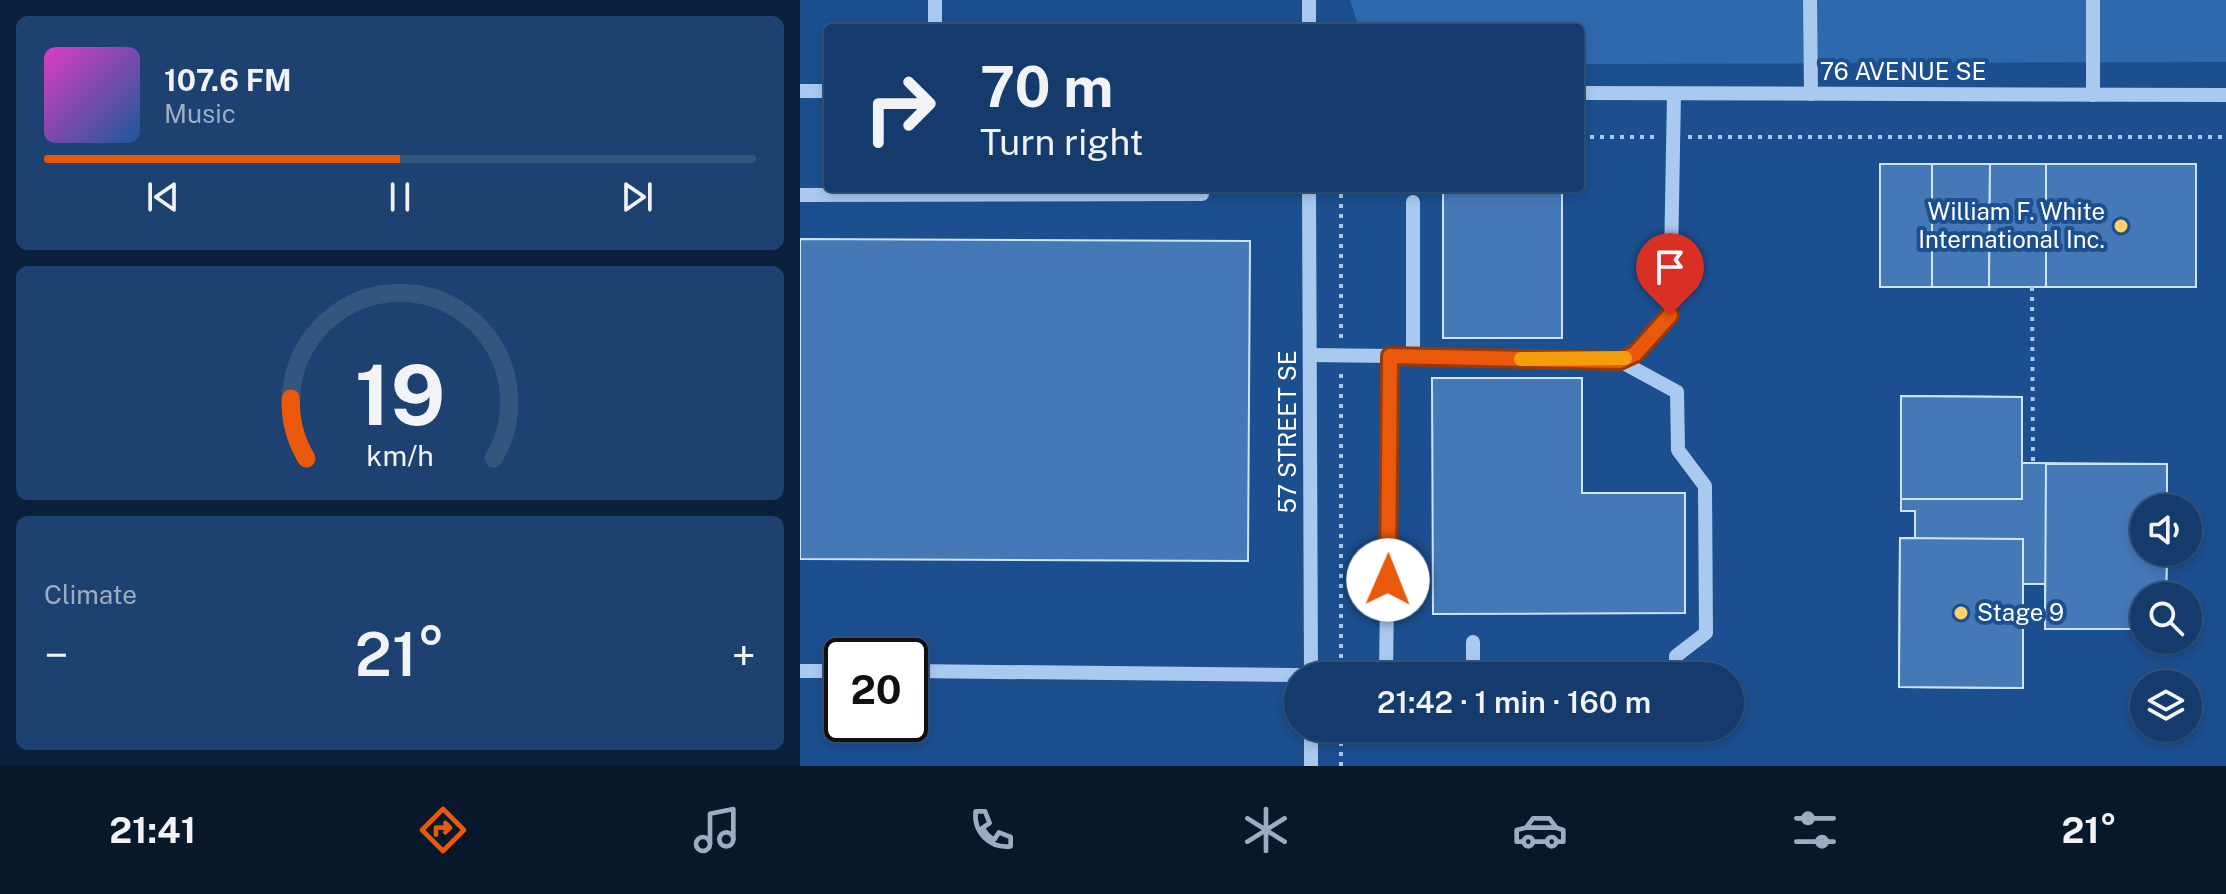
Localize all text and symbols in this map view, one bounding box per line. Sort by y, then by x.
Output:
text: 70 m [980,54,1113,120]
icon: right [848,56,952,160]
street label: 76 AVENUE SE [1820,57,1986,85]
text: 107.6 FM [164,62,292,98]
text: Music [164,98,236,129]
text: Turn right [980,121,1143,163]
icon: previous [141,175,185,219]
icon: pause [378,175,422,219]
icon: next [615,175,659,219]
place label: William F. White International Inc. [1918,197,2105,253]
marker: William F. White International Inc. [2112,217,2130,235]
pin [1636,233,1704,315]
icon: arrive [1648,245,1692,289]
text: 19 [355,346,445,444]
street label: 57 STREET SE [1273,350,1301,514]
text: km/h [366,439,434,472]
map controls [2130,494,2202,742]
button: sound [2130,494,2202,566]
position arrow [1346,538,1430,622]
text: Climate [44,579,137,610]
button: search [2130,582,2202,654]
place label: Stage 9 [1977,598,2064,626]
marker: Stage 9 [1952,604,1970,622]
text: 21° [355,619,445,690]
text: − [44,629,68,681]
text: + [732,629,756,681]
speed limit sign: 20 [824,638,928,742]
button: layers [2130,670,2202,742]
text: 21:42 · 1 min · 160 m [1377,684,1651,720]
icon: directions [415,802,471,858]
icon: music [689,802,745,858]
icon: phone [964,802,1020,858]
icon: climate [1238,802,1294,858]
icon: car [1512,802,1568,858]
icon: filters [1787,802,1843,858]
text: 21:41 [109,809,196,851]
text: 21° [2061,809,2117,851]

